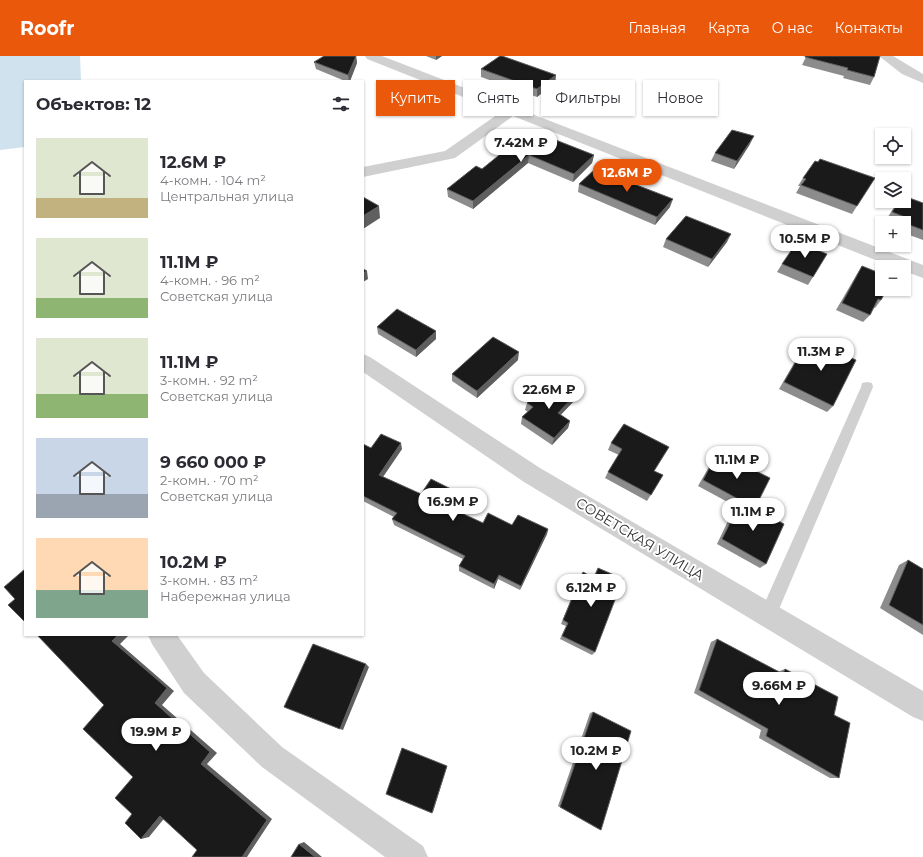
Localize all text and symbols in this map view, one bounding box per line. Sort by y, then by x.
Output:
text: Roofr [20,17,74,40]
text: Главная [628,19,686,37]
text: Карта [708,19,750,37]
text: О нас [772,19,813,37]
text: Контакты [835,19,903,37]
chip: Купить [376,80,455,116]
chip: Снять [463,80,533,116]
chip: Фильтры [541,80,635,116]
chip: Новое [643,80,718,116]
icon: filters [330,93,352,115]
text: Объектов: 12 [36,94,151,114]
map controls [875,128,911,296]
button: locate [875,128,911,164]
pin: 7.42M ₽ [484,129,558,163]
text: 7.42M ₽ [494,134,548,150]
text: 12.6M ₽ [160,152,226,172]
icon: home [68,154,116,202]
pin: 12.6M ₽ [590,159,664,193]
text: 12.6M ₽ [602,164,652,180]
text: 4-комн. · 104 m² [160,172,266,188]
button: layers [875,172,911,208]
text: Центральная улица [160,188,294,204]
button: + [875,216,911,252]
pin: 10.5M ₽ [768,225,842,259]
text: 10.5M ₽ [779,230,831,246]
text: 11.1M ₽ [160,252,218,272]
icon: home [68,254,116,302]
button: − [875,260,911,296]
text: 4-комн. · 96 m² [160,272,260,288]
text: Советская улица [160,288,273,304]
pin: 11.3M ₽ [784,338,858,372]
text: 11.3M ₽ [797,343,845,359]
text: 11.1M ₽ [160,352,218,372]
icon: home [68,354,116,402]
text: 3-комн. · 92 m² [160,372,258,388]
pin: 22.6M ₽ [512,376,586,410]
text: 22.6M ₽ [522,381,576,397]
text: Советская улица [160,388,273,404]
pin: 11.1M ₽ [700,446,774,480]
text: 11.1M ₽ [715,451,759,467]
text: 9 660 000 ₽ [160,452,266,472]
icon: home [68,454,116,502]
text: 2-комн. · 70 m² [160,472,259,488]
text: Советская улица [160,488,273,504]
pin: 16.9M ₽ [416,488,490,522]
text: 16.9M ₽ [427,493,479,509]
street label: СОВЕТСКАЯ УЛИЦА [573,494,708,585]
pin: 11.1M ₽ [716,498,790,532]
text: 11.1M ₽ [731,503,775,519]
text: 10.2M ₽ [160,552,227,572]
icon: home [68,554,116,602]
text: 3-комн. · 83 m² [160,572,258,588]
pin: 6.12M ₽ [554,574,628,608]
text: 6.12M ₽ [566,579,616,595]
text: Набережная улица [160,588,291,604]
pin: 9.66M ₽ [742,672,816,706]
text: 9.66M ₽ [752,677,806,693]
pin: 19.9M ₽ [119,718,193,752]
text: 19.9M ₽ [130,723,182,739]
pin: 10.2M ₽ [559,737,633,771]
text: 10.2M ₽ [570,742,622,758]

